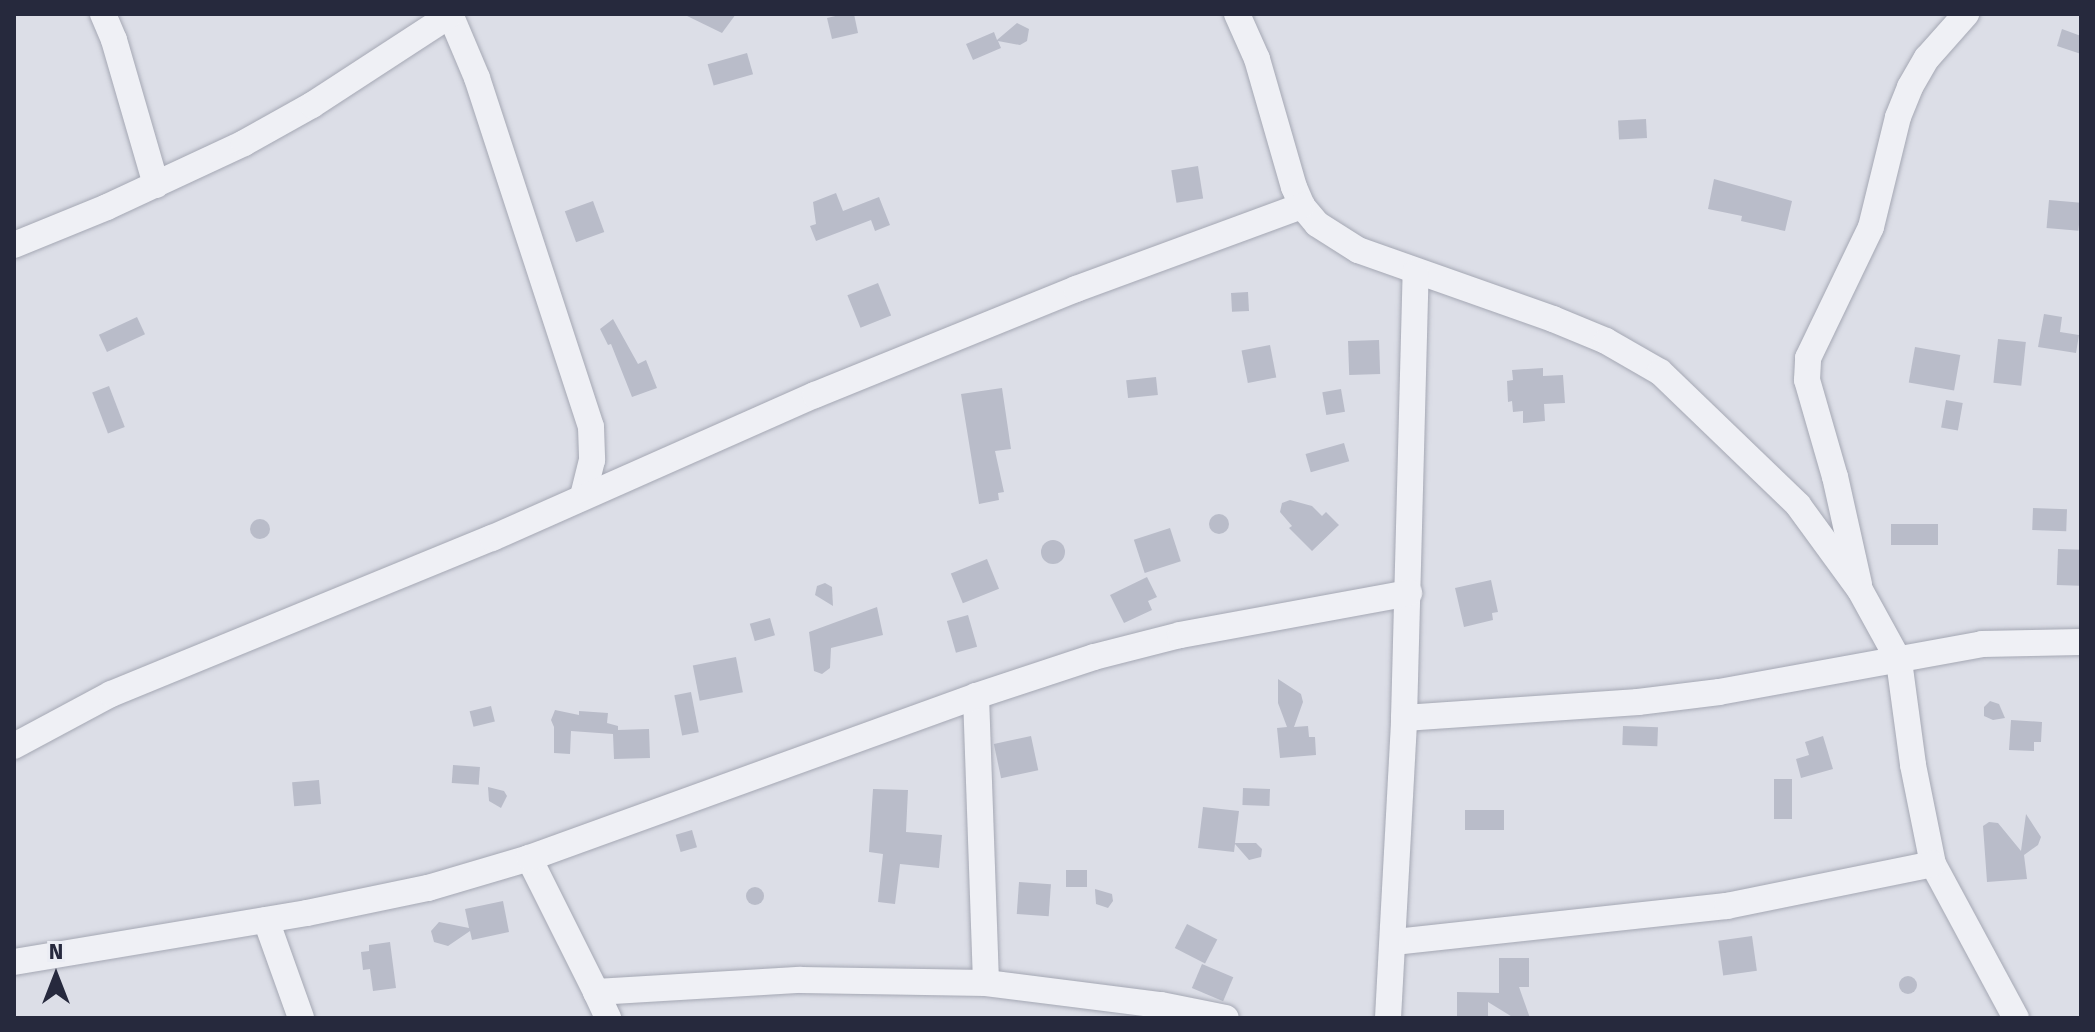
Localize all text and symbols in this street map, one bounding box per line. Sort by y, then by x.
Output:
north arrow [16,936,96,1016]
text: N [49,938,63,965]

